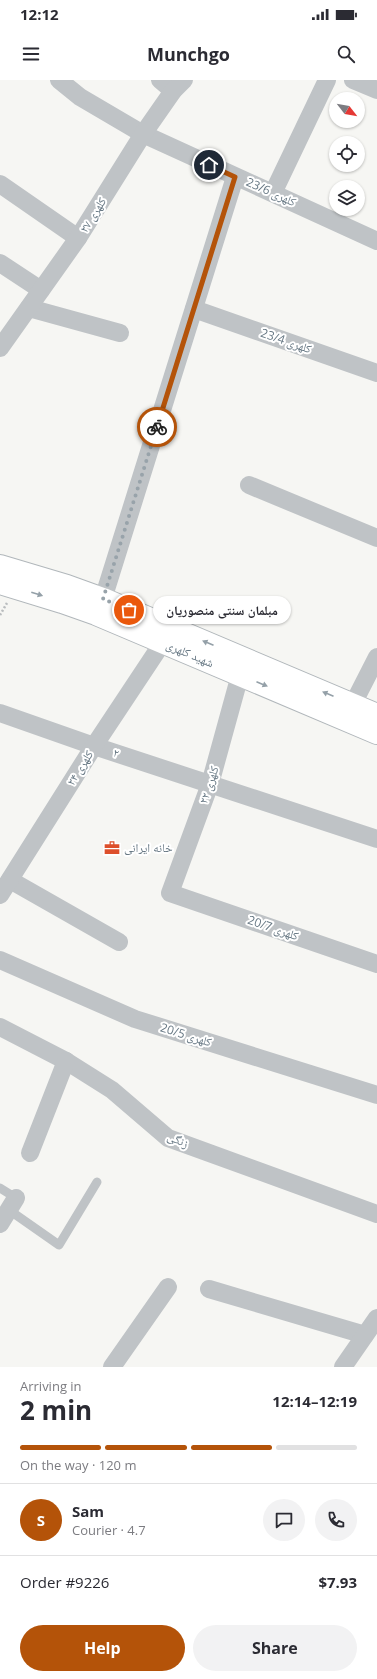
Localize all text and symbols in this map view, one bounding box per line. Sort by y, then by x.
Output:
text: 12:12 [20,4,59,24]
text: Munchgo [147,42,230,66]
icon: menu [20,43,42,65]
icon: search [335,43,357,65]
north arrow [329,92,365,128]
map controls [329,92,365,216]
button: locate [329,136,365,172]
pin [192,148,226,182]
icon: home [198,154,220,176]
street label: کلهری 23/6 [244,173,299,210]
button: layers [329,180,365,216]
street label: کلهری ۲۷ [75,194,110,236]
street label: کلهری 23/4 [258,324,314,357]
courier [137,407,177,447]
icon: bike [146,416,168,438]
one-way arrow [32,591,44,597]
pin [112,593,146,627]
callout: مبلمان سنتی منصوریان [153,596,291,624]
icon: bag [118,599,140,621]
text: مبلمان سنتی منصوریان [166,601,278,619]
street label: شهید کلهری [164,636,217,671]
one-way arrow [202,640,214,646]
one-way arrow [256,681,268,687]
one-way arrow [323,691,334,697]
street label: ۲ [111,744,121,761]
street label: کلهری ۲۴ [62,747,97,789]
street label: کلهری ۲۲ [194,764,223,806]
office icon: خانه ایرانی [103,839,121,857]
place label: خانه ایرانی [124,839,173,856]
street label: کلهری 20/7 [245,911,301,944]
street label: کلهری 20/5 [158,1019,214,1050]
street label: زنگی [165,1127,192,1152]
text: Arriving in [20,1377,82,1395]
text: 12:14–12:19 [272,1391,357,1411]
text: 2 min [20,1392,92,1428]
text: On the way · 120 m [20,1456,136,1474]
button: chat [263,1499,305,1541]
button: phone [315,1499,357,1541]
text: Sam [72,1501,104,1521]
text: S [37,1510,45,1530]
text: Courier · 4.7 [72,1521,146,1539]
text: Order #9226 [20,1572,109,1592]
text: $7.93 [318,1572,357,1592]
button: Help [20,1625,185,1671]
button: Share [193,1625,357,1671]

